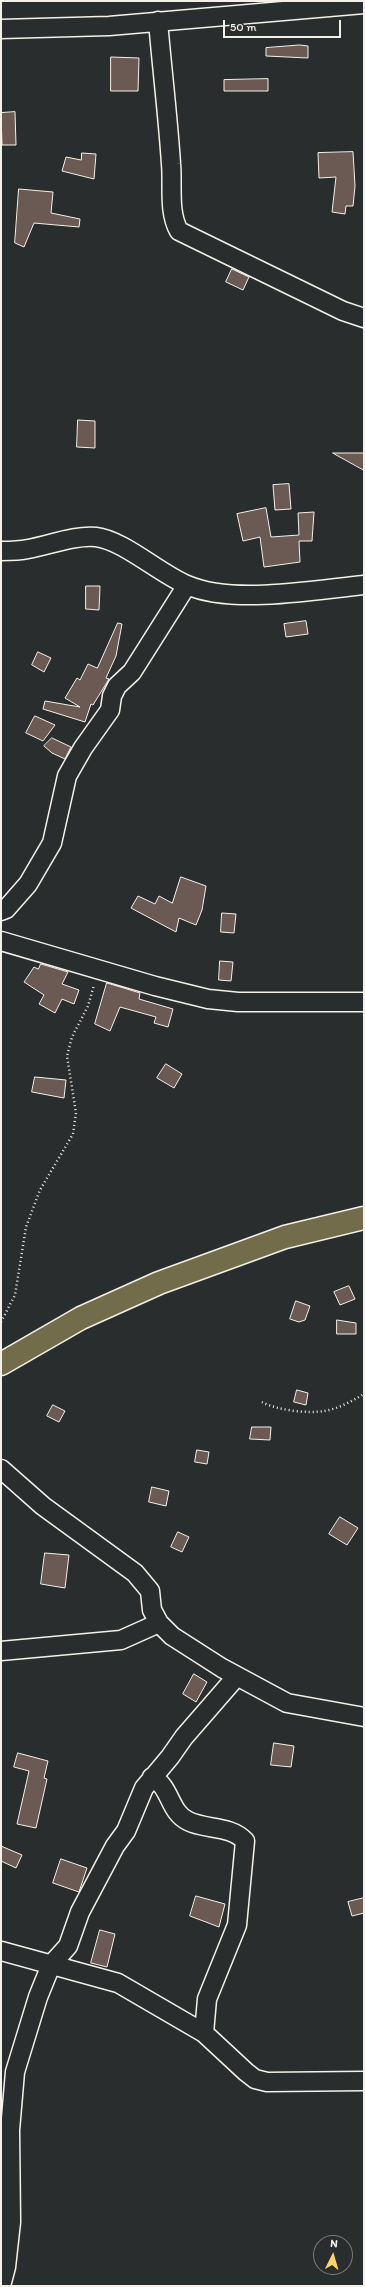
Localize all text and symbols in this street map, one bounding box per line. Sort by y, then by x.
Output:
scale bar [225,12,343,38]
text: 50 m [230,20,256,34]
north arrow [313,2235,353,2275]
text: N [330,2237,338,2250]

